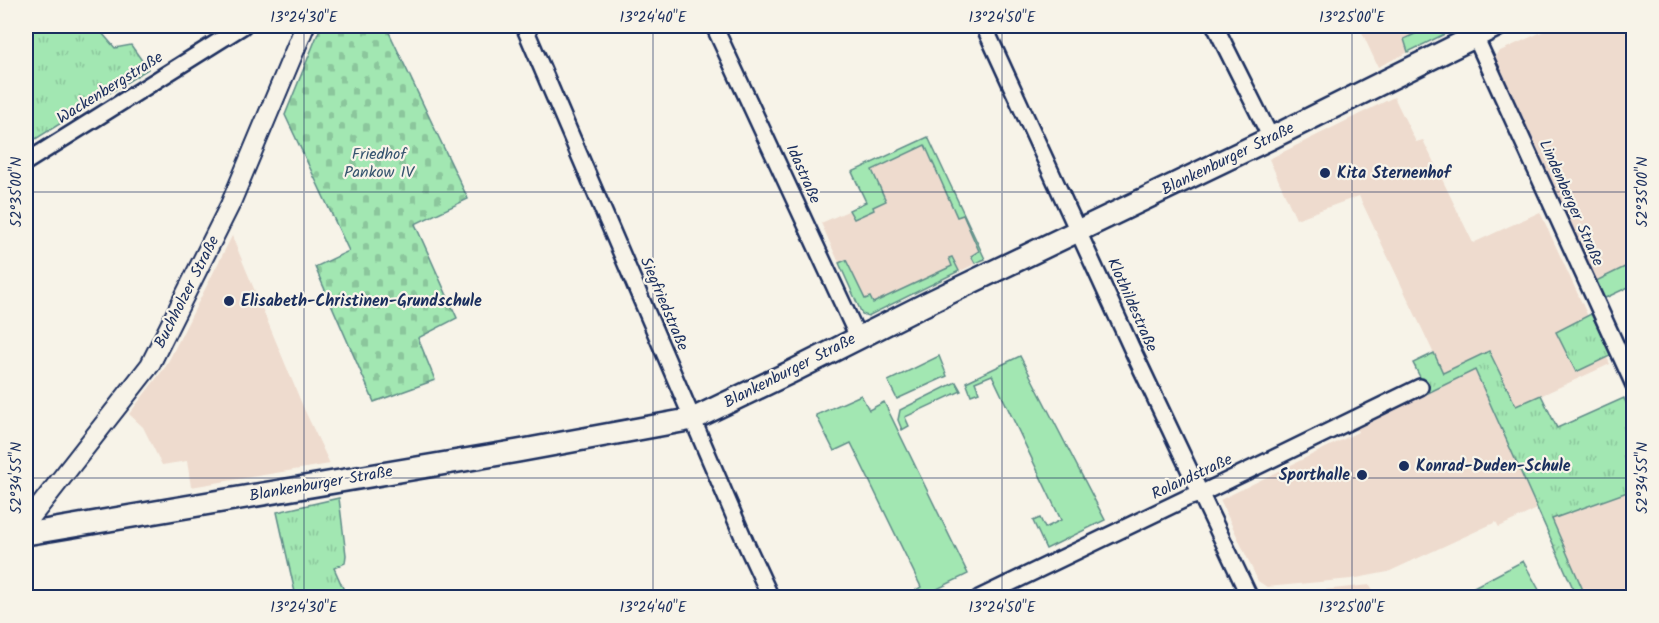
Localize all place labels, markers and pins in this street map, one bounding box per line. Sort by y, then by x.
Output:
place label: Kita Sternenhof [1337,161,1453,186]
marker: Kita Sternenhof [1318,166,1332,180]
place label: Elisabeth-Christinen-Grundschule [241,289,482,314]
marker: Elisabeth-Christinen-Grundschule [222,294,236,308]
place label: Konrad-Duden-Schule [1416,454,1571,479]
marker: Konrad-Duden-Schule [1397,459,1411,473]
place label: Sporthalle [1279,463,1350,488]
marker: Sporthalle [1355,468,1369,482]

